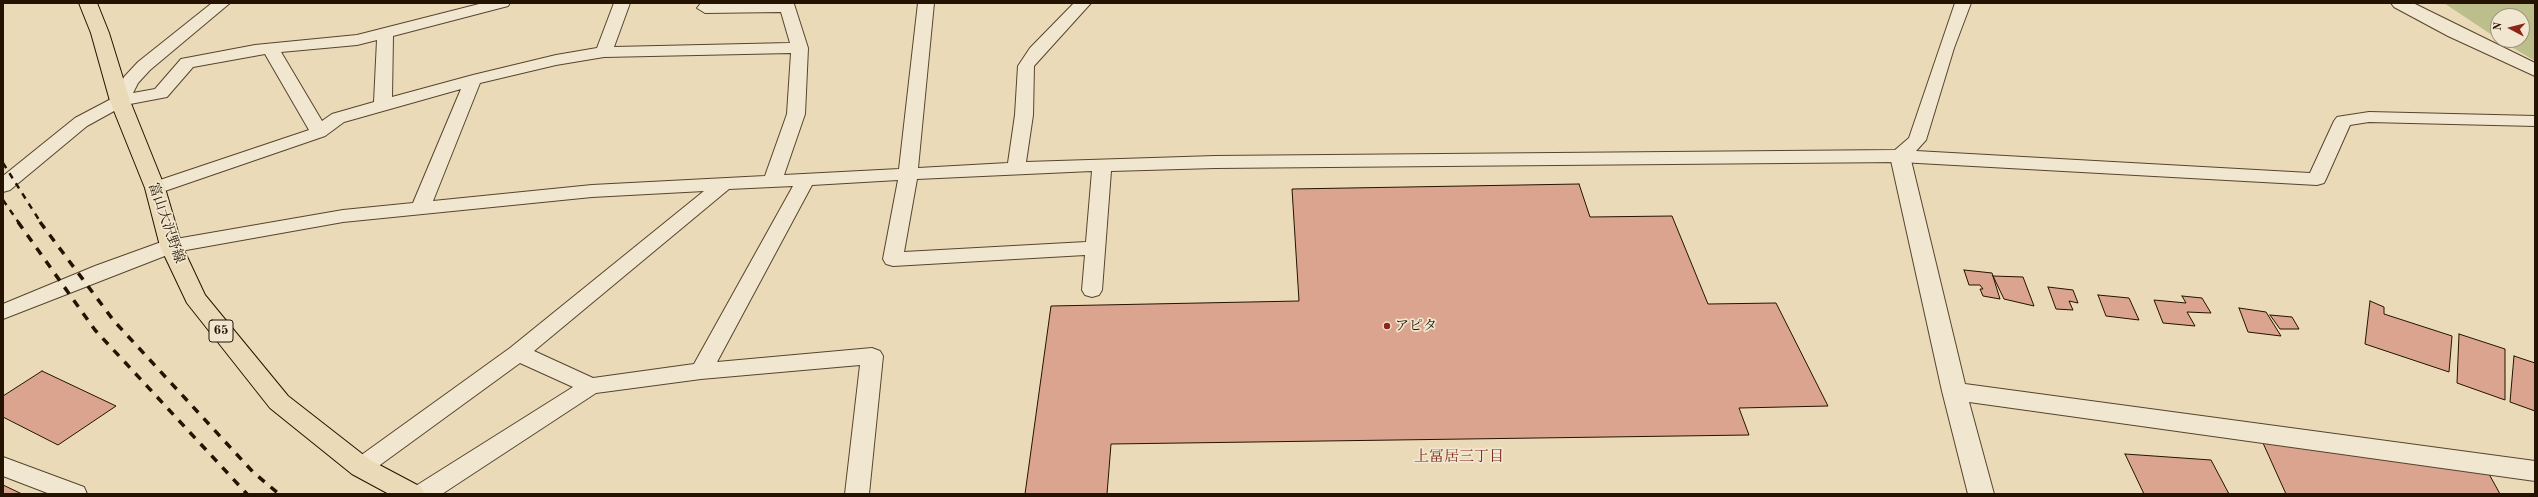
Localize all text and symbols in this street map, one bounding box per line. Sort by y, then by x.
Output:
north arrow [2490,8,2530,48]
text: N [2493,22,2505,31]
street label: 富山大沢野線 [144,181,188,265]
place label: アピタ [1395,318,1437,334]
road number: 65 [209,320,233,342]
marker: アピタ [1382,321,1392,331]
district label: 上冨居三丁目 [1414,448,1504,466]

